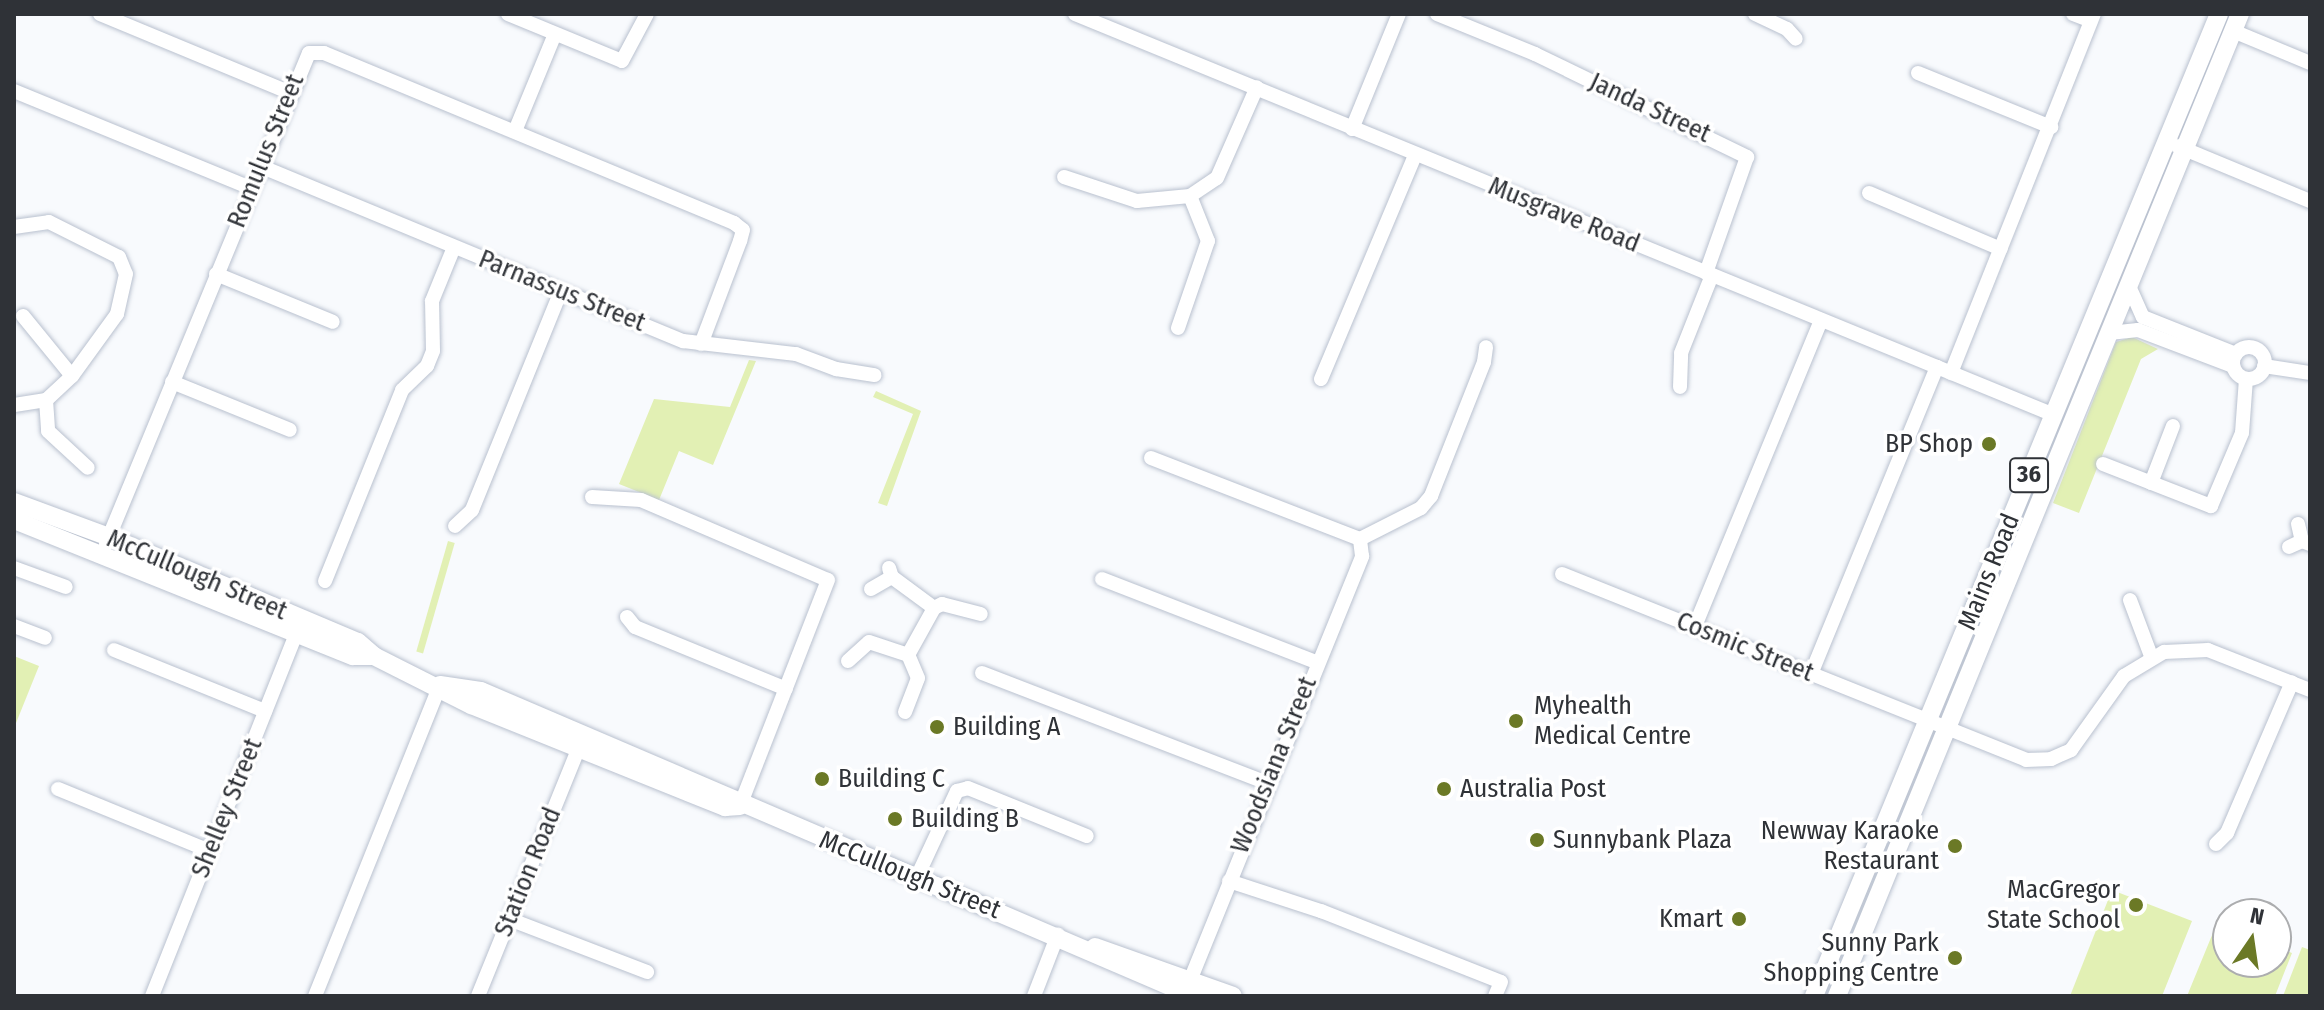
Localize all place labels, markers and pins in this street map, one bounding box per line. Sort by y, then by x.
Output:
place label: BP Shop [1885,428,1973,460]
marker: BP Shop [1980,435,1998,453]
place label: Myhealth Medical Centre [1534,690,1691,752]
marker: Myhealth Medical Centre [1505,710,1527,732]
place label: Building A [953,711,1060,743]
marker: Building A [928,718,946,736]
place label: Building C [838,763,945,795]
marker: Building C [813,770,831,788]
place label: Australia Post [1460,773,1606,805]
marker: Australia Post [1435,780,1453,798]
place label: Building B [911,803,1019,835]
marker: Building B [886,810,904,828]
place label: Newway Karaoke Restaurant [1761,815,1939,876]
place label: Sunnybank Plaza [1553,824,1732,856]
marker: Sunnybank Plaza [1528,831,1546,849]
marker: Newway Karaoke Restaurant [1946,837,1964,855]
place label: MacGregor State School [1987,874,2120,936]
marker: MacGregor State School [2127,896,2145,914]
place label: Kmart [1659,903,1723,935]
marker: Kmart [1730,910,1748,928]
place label: Sunny Park Shopping Centre [1764,927,1939,988]
marker: Sunny Park Shopping Centre [1946,949,1964,967]

